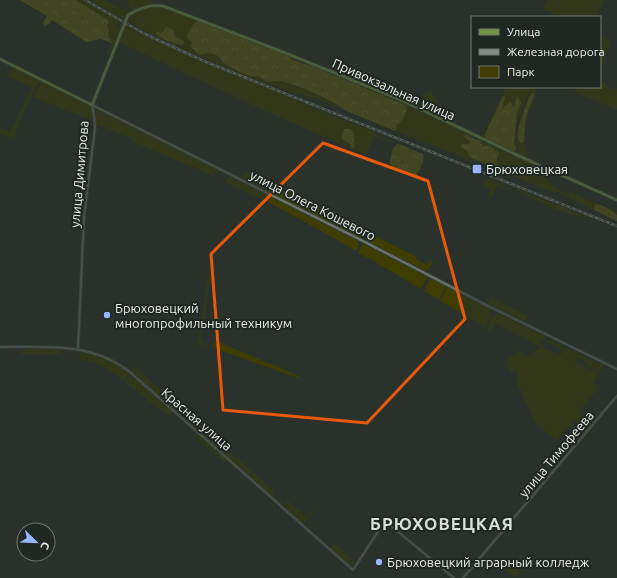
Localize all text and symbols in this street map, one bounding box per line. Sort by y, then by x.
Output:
legend [471,16,601,88]
text: Улица [507,25,540,38]
text: Железная дорога [507,45,605,58]
street label: Привокзальная улица [330,56,458,122]
text: Парк [507,65,535,78]
street label: улица Димитрова [67,120,91,228]
place label: Брюховецкая [486,162,568,176]
marker: Брюховецкая [471,163,483,175]
street label: улица Олега Кошевого [248,167,378,243]
place label: Брюховецкий многопрофильный техникум [115,301,292,330]
marker: Брюховецкий многопрофильный техникум [102,310,112,320]
street label: Красная улица [159,385,235,453]
street label: улица Тимофеева [516,408,596,500]
district label: БРЮХОВЕЦКАЯ [370,514,514,533]
north arrow [16,522,56,562]
text: С [38,540,52,551]
place label: Брюховецкий аграрный колледж [387,555,590,569]
marker: Брюховецкий аграрный колледж [374,557,384,567]

